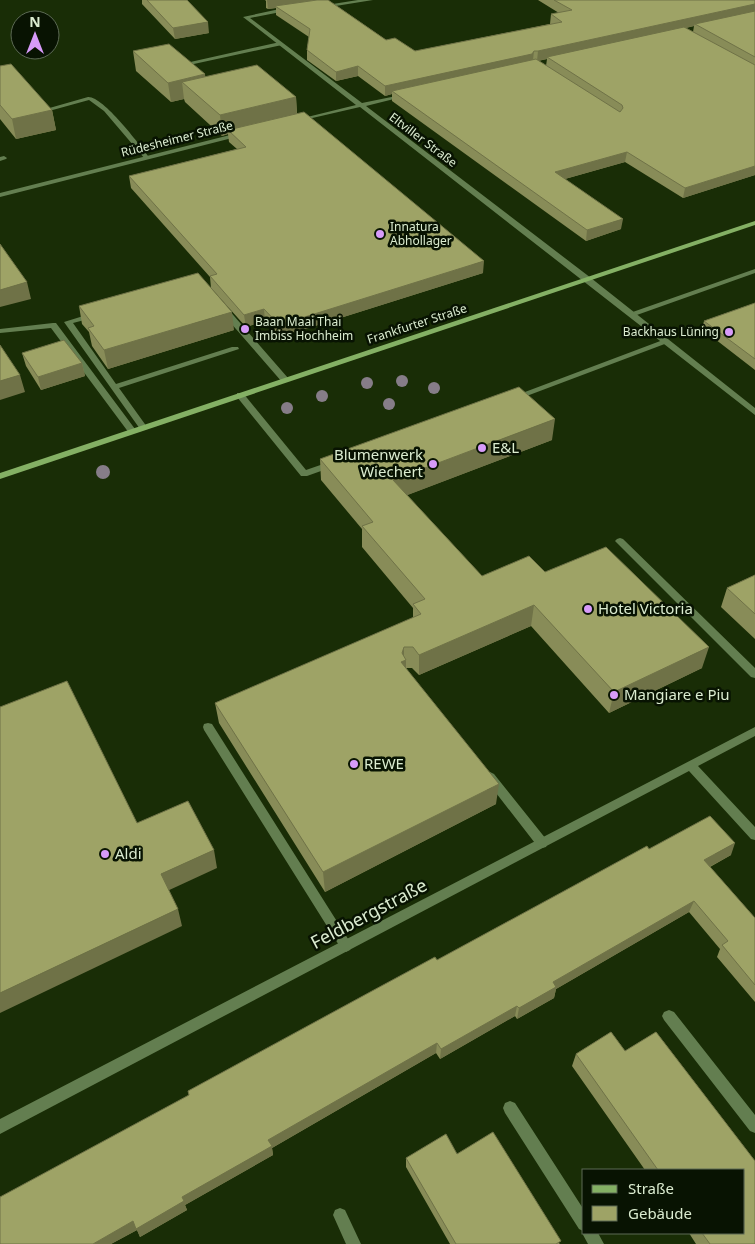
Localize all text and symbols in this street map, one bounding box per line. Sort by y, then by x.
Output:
north arrow [10,10,60,60]
text: N [29,12,41,31]
street label: Eltviller Straße [386,108,461,171]
street label: Rüdesheimer Straße [119,116,235,161]
place label: Innatura Abhollager [390,218,452,249]
marker: Innatura Abhollager [374,228,386,240]
street label: Frankfurter Straße [365,299,469,348]
place label: Baan Maai Thai Imbiss Hochheim [255,313,353,344]
marker: Baan Maai Thai Imbiss Hochheim [239,323,251,335]
place label: Backhaus Lüning [623,323,719,340]
marker: Backhaus Lüning [723,326,735,338]
place label: E&L [492,437,519,457]
marker: E&L [476,442,488,454]
place label: Blumenwerk Wiechert [334,444,424,481]
marker: Blumenwerk Wiechert [427,458,439,470]
place label: Hotel Victoria [598,598,693,618]
marker: Hotel Victoria [582,603,594,615]
place label: Mangiare e Piu [624,684,730,704]
marker: Mangiare e Piu [608,689,620,701]
place label: REWE [364,753,404,773]
marker: REWE [348,758,360,770]
place label: Aldi [115,843,142,863]
marker: Aldi [99,848,111,860]
street label: Feldbergstraße [306,872,431,954]
legend [582,1169,745,1234]
text: Straße [628,1178,674,1198]
text: Gebäude [628,1203,692,1223]

